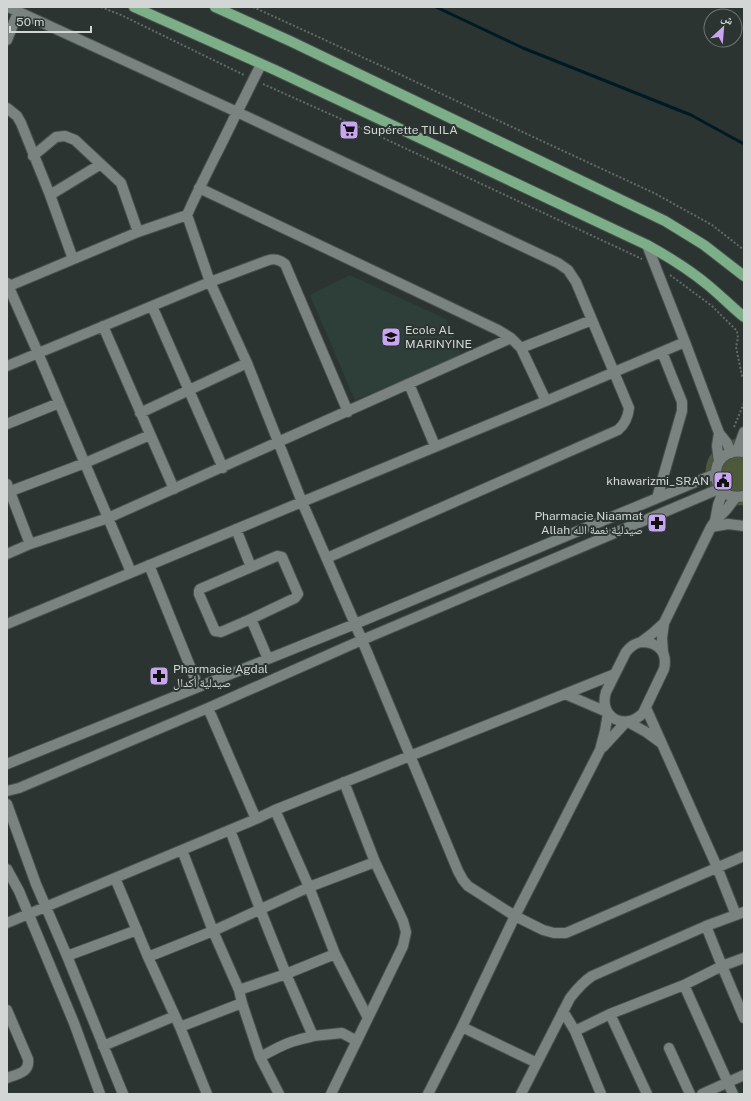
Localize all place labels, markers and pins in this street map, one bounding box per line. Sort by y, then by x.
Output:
supermarket icon: Supérette TILILA [338,119,360,141]
place label: Supérette TILILA [363,123,458,137]
place label: Ecole AL MARINYINE [405,323,472,351]
school or university icon: Ecole AL MARINYINE [380,326,402,348]
public building icon: khawarizmi_SRAN [712,470,734,492]
place label: khawarizmi_SRAN [606,474,709,488]
place label: Pharmacie Niaamat Allah صيدلية نعمة الله [534,509,643,537]
pharmacy icon: Pharmacie Niaamat Allah صيدلية نعمة الله [646,512,668,534]
place label: Pharmacie Agdal صيدلية أكدال [173,662,268,690]
pharmacy icon: Pharmacie Agdal صيدلية أكدال [148,665,170,687]

